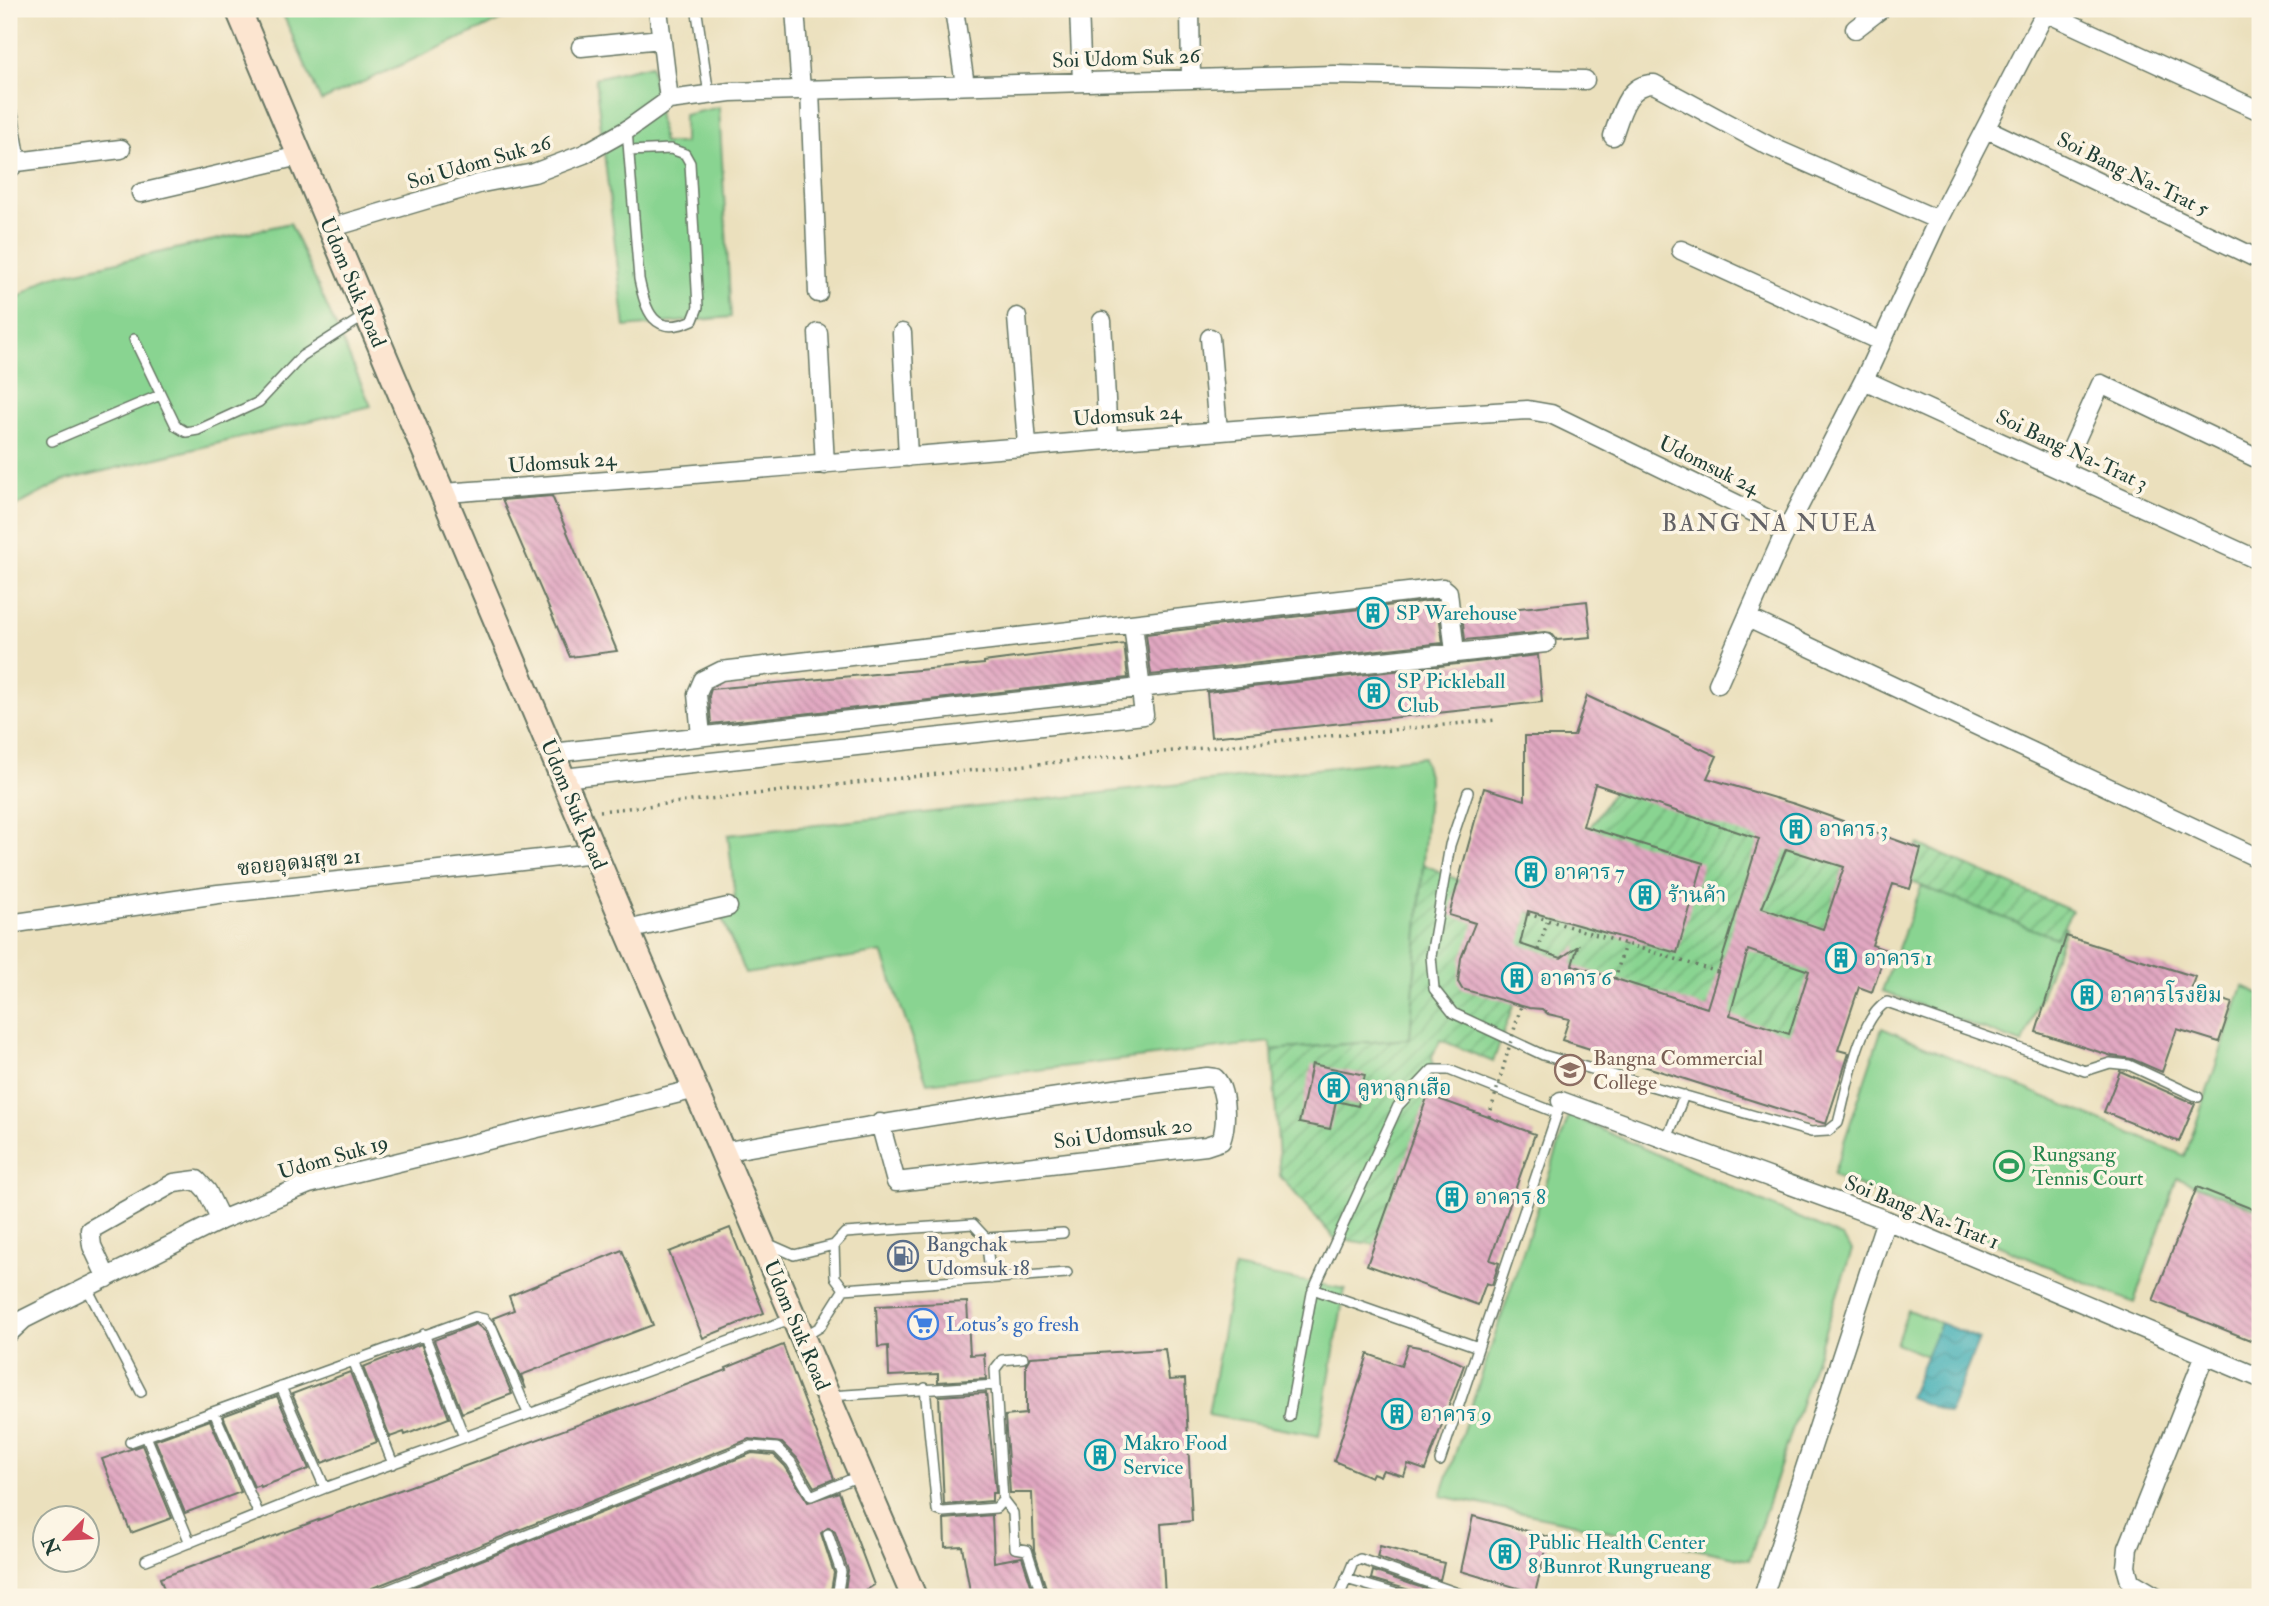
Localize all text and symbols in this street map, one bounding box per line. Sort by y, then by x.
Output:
street label: Soi Udom Suk 26 [1052,42,1202,75]
street label: Soi Bang Na-Trat 5 [2052,126,2214,223]
street label: Soi Udom Suk 26 [404,129,555,196]
street label: Udom Suk Road [313,213,392,352]
street label: Udomsuk 24 [1072,398,1184,433]
street label: Soi Bang Na-Trat 3 [1991,403,2152,497]
street label: Udomsuk 24 [1654,430,1765,502]
street label: Udomsuk 24 [507,445,619,480]
district label: BANG NA NUEA [1662,508,1878,539]
building icon: SP Warehouse [1356,596,1390,630]
place label: SP Warehouse [1396,600,1517,627]
place label: SP Pickleball Club [1397,668,1506,719]
building icon: SP Pickleball Club [1357,676,1391,710]
street label: Udom Suk Road [534,735,613,874]
building icon: อาคาร 3 [1779,812,1813,846]
place label: อาคาร 3 [1819,816,1888,843]
street label: ซอยอุดมสุข 21 [236,843,362,882]
building icon: อาคาร 7 [1514,855,1548,889]
place label: อาคาร 7 [1554,859,1625,886]
building icon: ร้านค้า [1628,878,1662,912]
place label: ร้านค้า [1668,882,1726,909]
building icon: อาคาร 1 [1824,941,1858,975]
place label: อาคาร 1 [1864,945,1933,972]
building icon: อาคาร 6 [1500,961,1534,995]
place label: อาคาร 6 [1540,965,1613,992]
building icon: อาคารโรงยิม [2070,978,2104,1012]
place label: อาคารโรงยิม [2110,980,2222,1009]
place label: Bangna Commercial College [1593,1045,1764,1096]
school or university icon: Bangna Commercial College [1553,1053,1587,1087]
building icon: คูหาลูกเสือ [1317,1071,1351,1105]
place label: คูหาลูกเสือ [1357,1075,1451,1102]
street label: Soi Udomsuk 20 [1052,1112,1194,1155]
street label: Udom Suk 19 [275,1129,391,1186]
place label: Rungsang Tennis Court [2032,1141,2144,1192]
sports icon: Rungsang Tennis Court [1992,1149,2026,1183]
street label: Soi Bang Na-Trat 1 [1841,1169,2003,1256]
building icon: อาคาร 8 [1435,1180,1469,1214]
place label: อาคาร 8 [1475,1184,1546,1211]
place label: Bangchak Udomsuk 18 [926,1231,1030,1282]
fuel station icon: Bangchak Udomsuk 18 [886,1239,920,1273]
street label: Udom Suk Road [757,1256,836,1395]
supermarket icon: Lotus's go fresh [906,1307,940,1341]
place label: Lotus's go fresh [946,1311,1079,1338]
building icon: อาคาร 9 [1380,1397,1414,1431]
place label: อาคาร 9 [1420,1401,1492,1428]
place label: Makro Food Service [1123,1430,1228,1481]
building icon: Makro Food Service [1083,1438,1117,1472]
north arrow [32,1504,102,1574]
place label: Public Health Center 8 Bunrot Rungrueang [1528,1529,1712,1580]
text: N [37,1532,66,1559]
building icon: Public Health Center 8 Bunrot Rungrueang [1488,1537,1522,1571]

